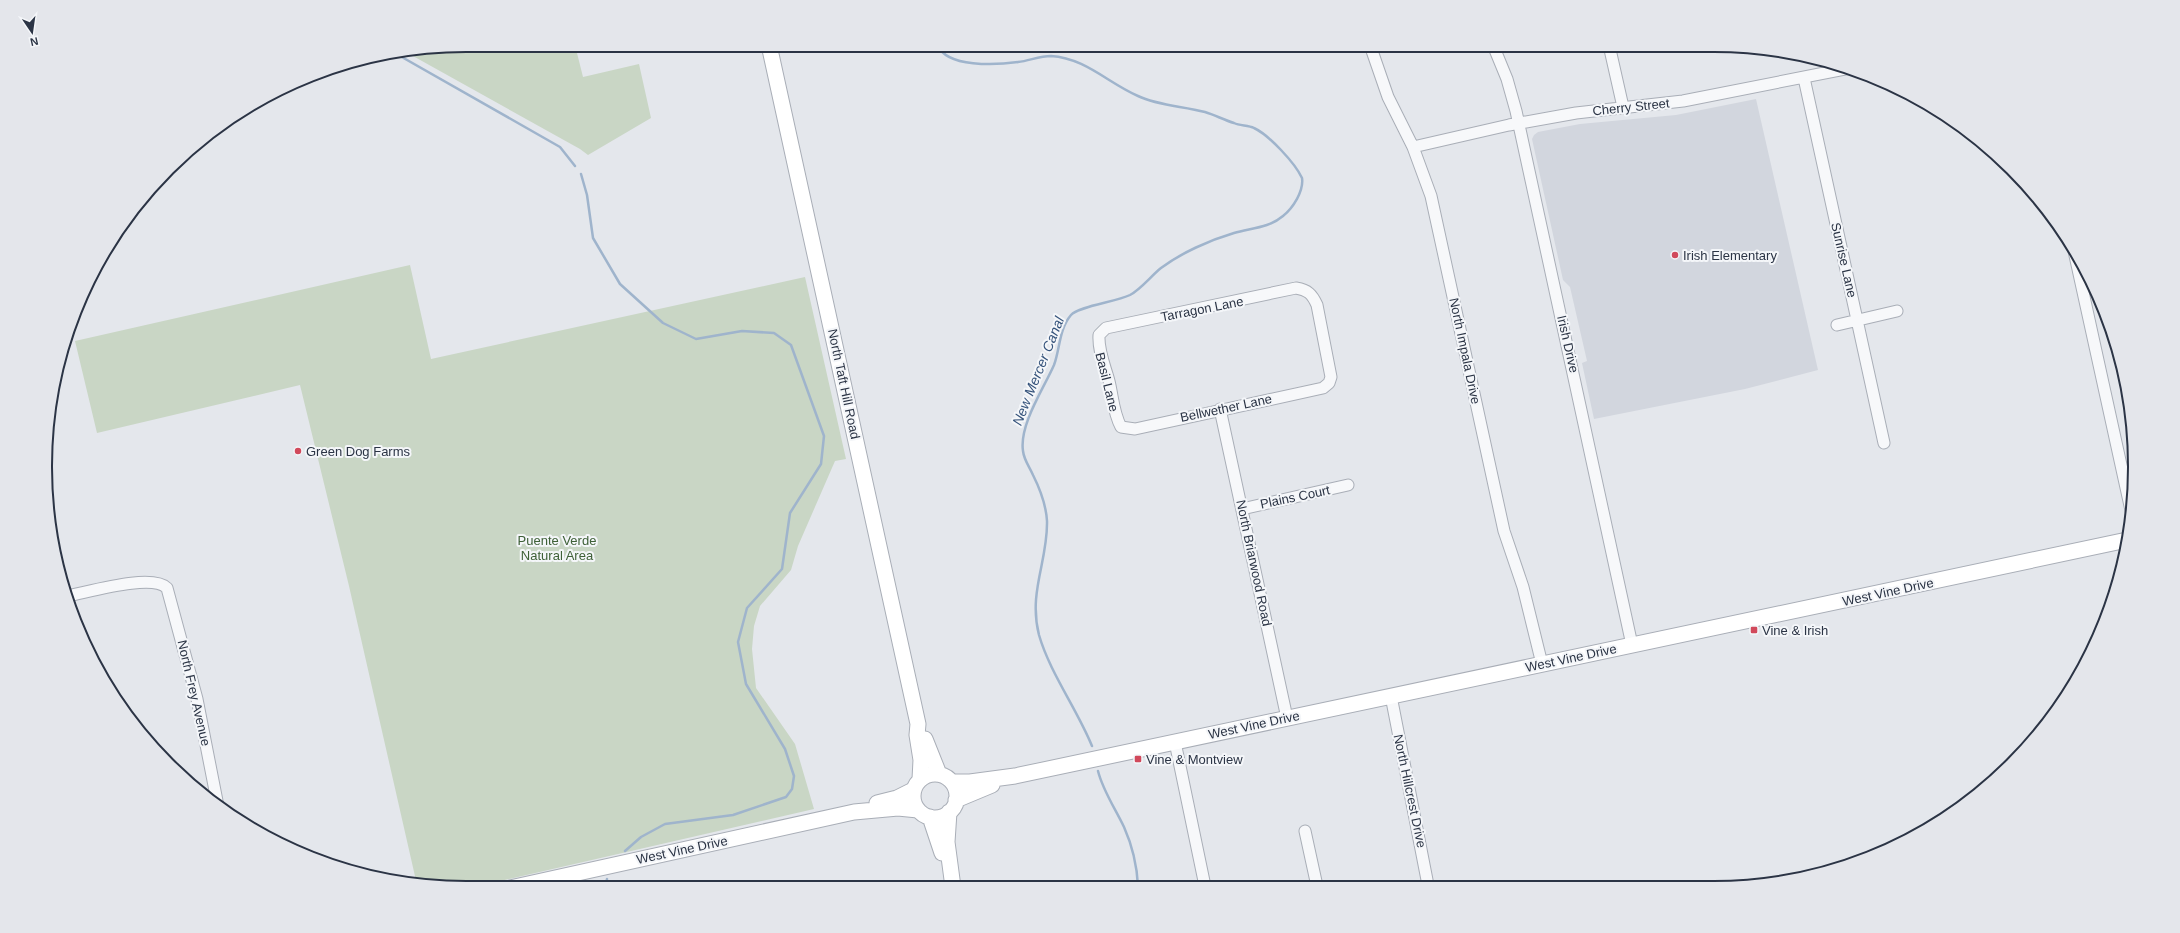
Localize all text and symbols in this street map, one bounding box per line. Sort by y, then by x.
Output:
north arrow [12,12,52,52]
text: N [29,35,39,48]
street label: Cherry Street [1592,95,1671,118]
street label: Sunrise Lane [1828,221,1860,299]
place label: Irish Elementary [1683,248,1777,263]
marker: Irish Elementary [1670,250,1680,260]
street label: Tarragon Lane [1159,294,1245,324]
street label: North Impala Drive [1446,296,1484,406]
water label: New Mercer Canal [1009,313,1067,428]
street label: Irish Drive [1554,314,1582,374]
street label: North Taft Hill Road [825,327,863,441]
street label: Basil Lane [1092,351,1122,413]
street label: Bellwether Lane [1179,391,1273,425]
place label: Green Dog Farms [306,444,411,459]
marker: Green Dog Farms [293,446,303,456]
street label: Plains Court [1259,482,1332,512]
street label: North Briarwood Road [1233,499,1275,627]
park label: Puente Verde Natural Area [518,533,596,563]
street label: West Vine Drive [1841,575,1935,609]
place label: Vine & Irish [1762,623,1828,638]
marker: Vine & Irish [1749,625,1759,635]
street label: North Frey Avenue [175,639,213,747]
street label: West Vine Drive [1524,641,1618,675]
street label: West Vine Drive [1207,708,1301,742]
street label: North Hillcrest Drive [1391,733,1429,849]
place label: Vine & Montview [1146,752,1243,767]
marker: Vine & Montview [1133,754,1143,764]
street label: West Vine Drive [635,833,729,867]

